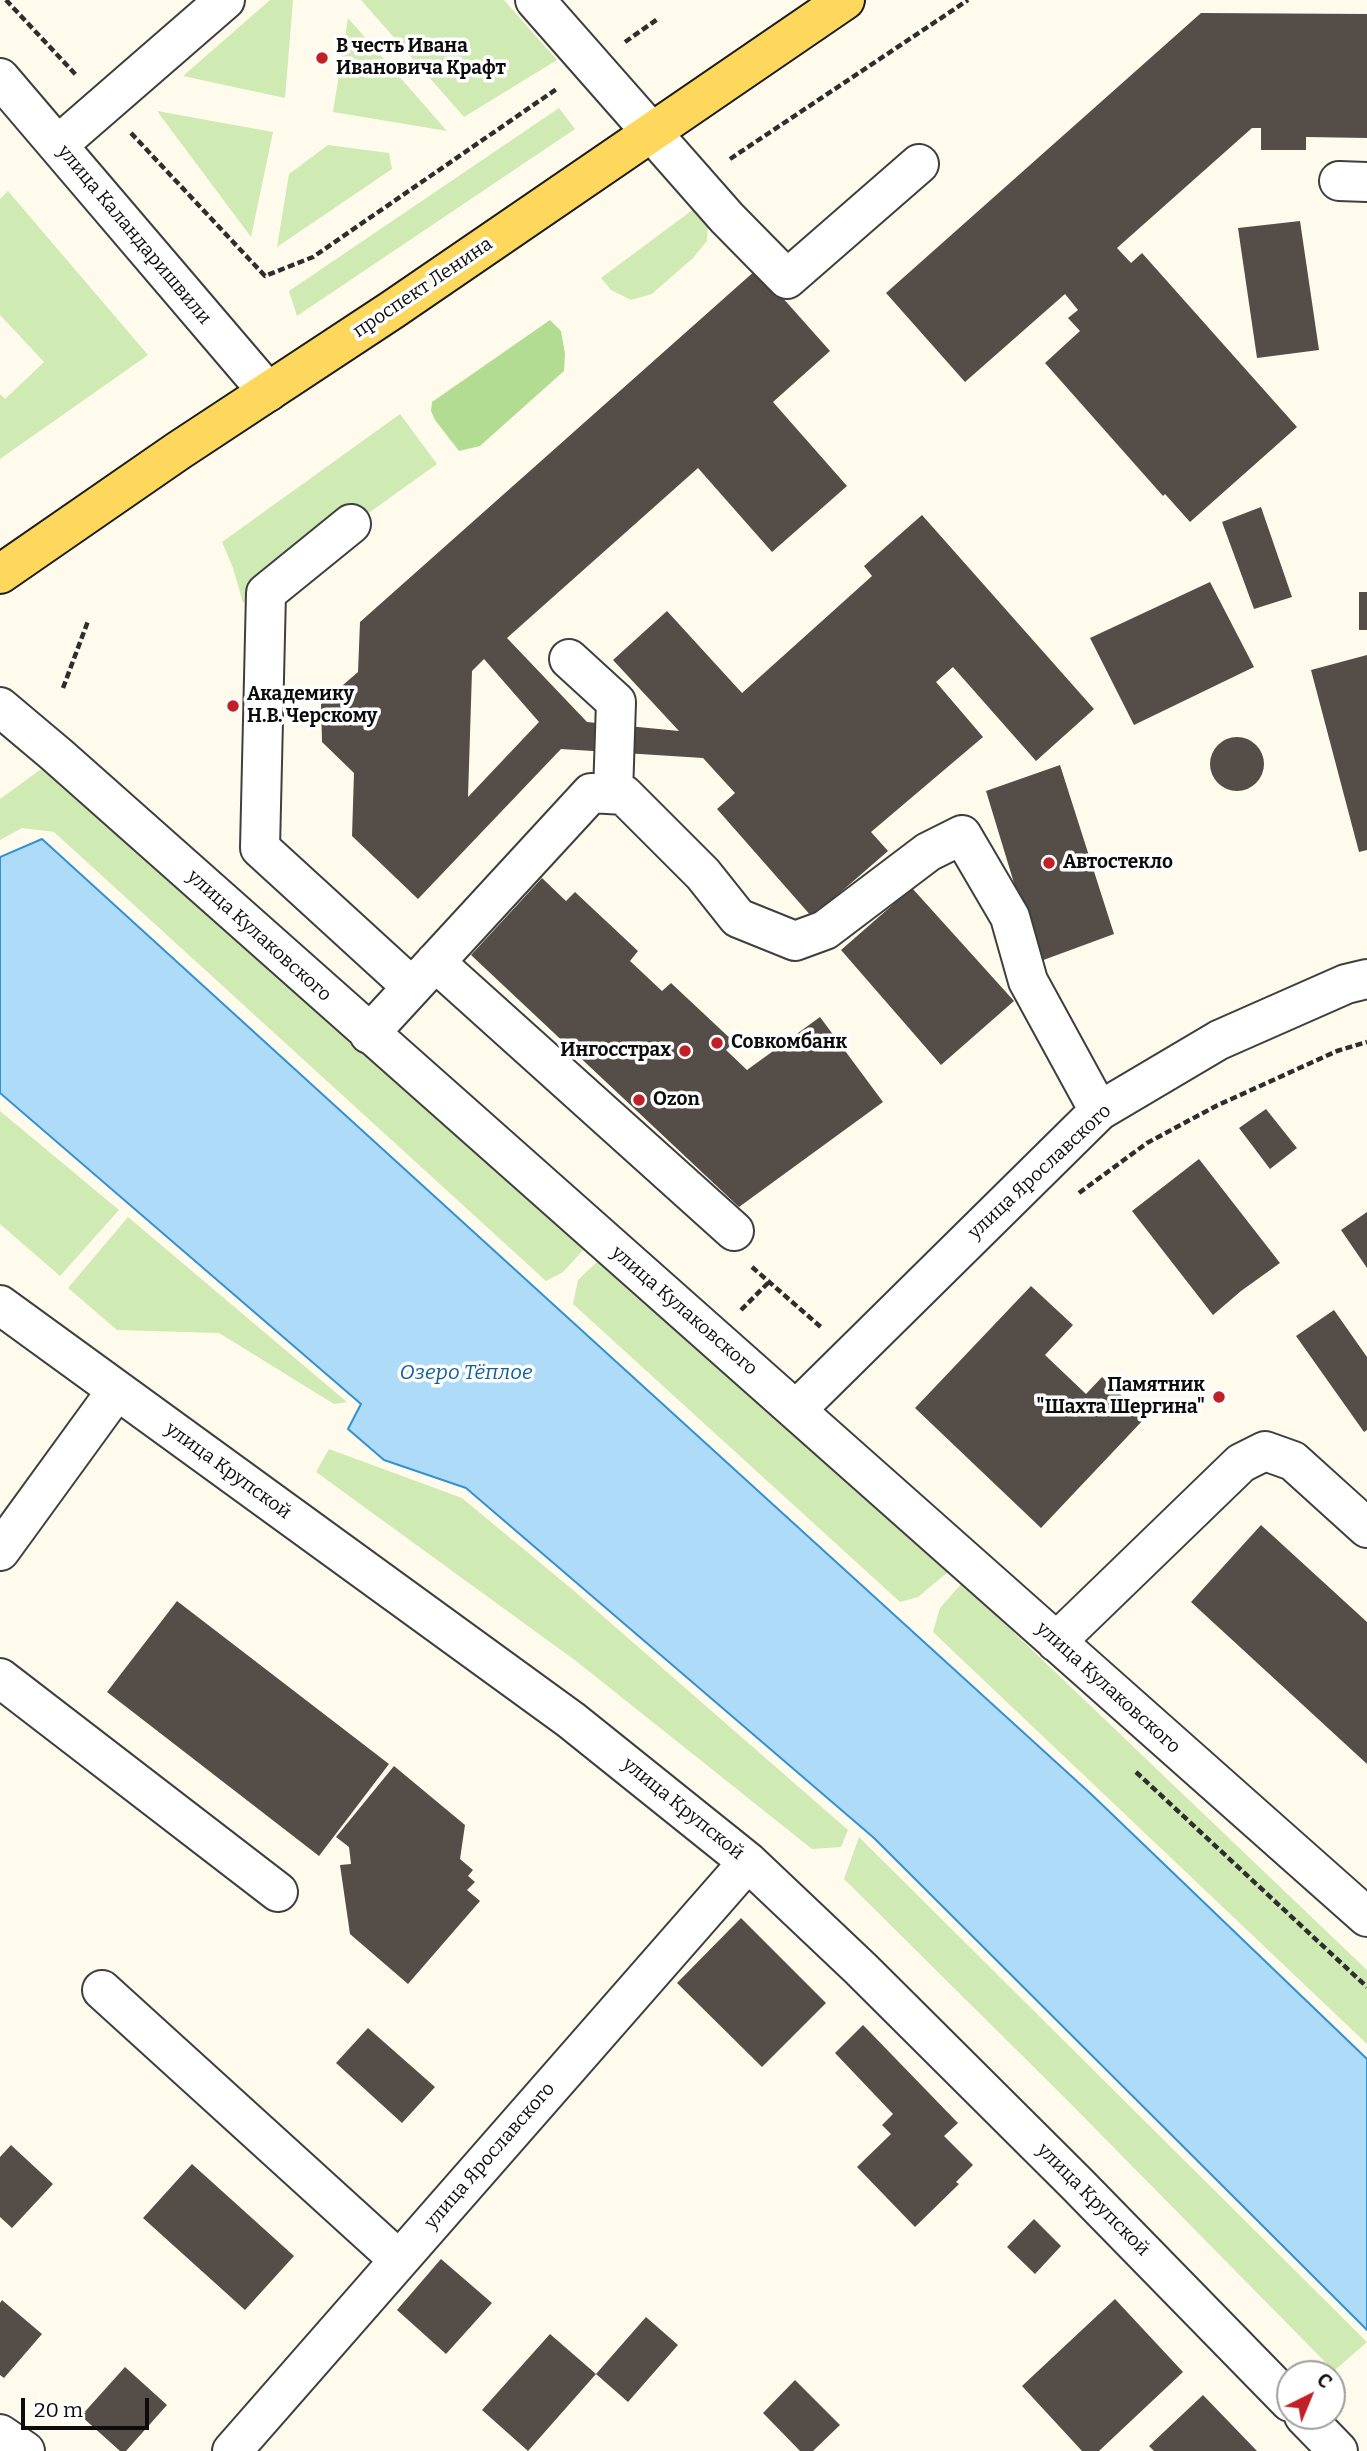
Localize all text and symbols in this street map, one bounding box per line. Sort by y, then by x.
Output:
place label: В честь Ивана Ивановича Крафт [336,36,506,80]
marker: В честь Ивана Ивановича Крафт [314,50,330,66]
street label: улица Каландаришвили [52,141,216,329]
street label: проспект Ленина [349,233,497,343]
place label: Академику Н.В. Черскому [247,684,377,728]
marker: Академику Н.В. Черскому [225,698,241,714]
place label: Автостекло [1063,852,1173,874]
marker: Автостекло [1041,855,1057,871]
street label: улица Кулаковского [182,865,336,1007]
place label: Совкомбанк [731,1032,847,1054]
marker: Совкомбанк [709,1035,725,1051]
place label: Ингосстрах [560,1040,671,1062]
marker: Ингосстрах [677,1043,693,1059]
place label: Ozon [653,1089,700,1111]
marker: Ozon [631,1092,647,1108]
street label: улица Ярославского [964,1100,1116,1244]
street label: улица Кулаковского [606,1241,762,1381]
water label: Озеро Тёплое [399,1360,533,1386]
place label: Памятник "Шахта Шергина" [1036,1375,1205,1419]
marker: Памятник "Шахта Шергина" [1211,1389,1227,1405]
street label: улица Крупской [161,1418,295,1524]
street label: улица Кулаковского [1031,1617,1185,1759]
street label: улица Крупской [618,1753,748,1865]
street label: улица Ярославского [420,2078,560,2234]
street label: улица Крупской [1032,2139,1154,2261]
north arrow [1276,2360,1346,2430]
text: С [1312,2368,1337,2393]
scale bar [24,2384,152,2428]
text: 20 m [34,2397,83,2423]

